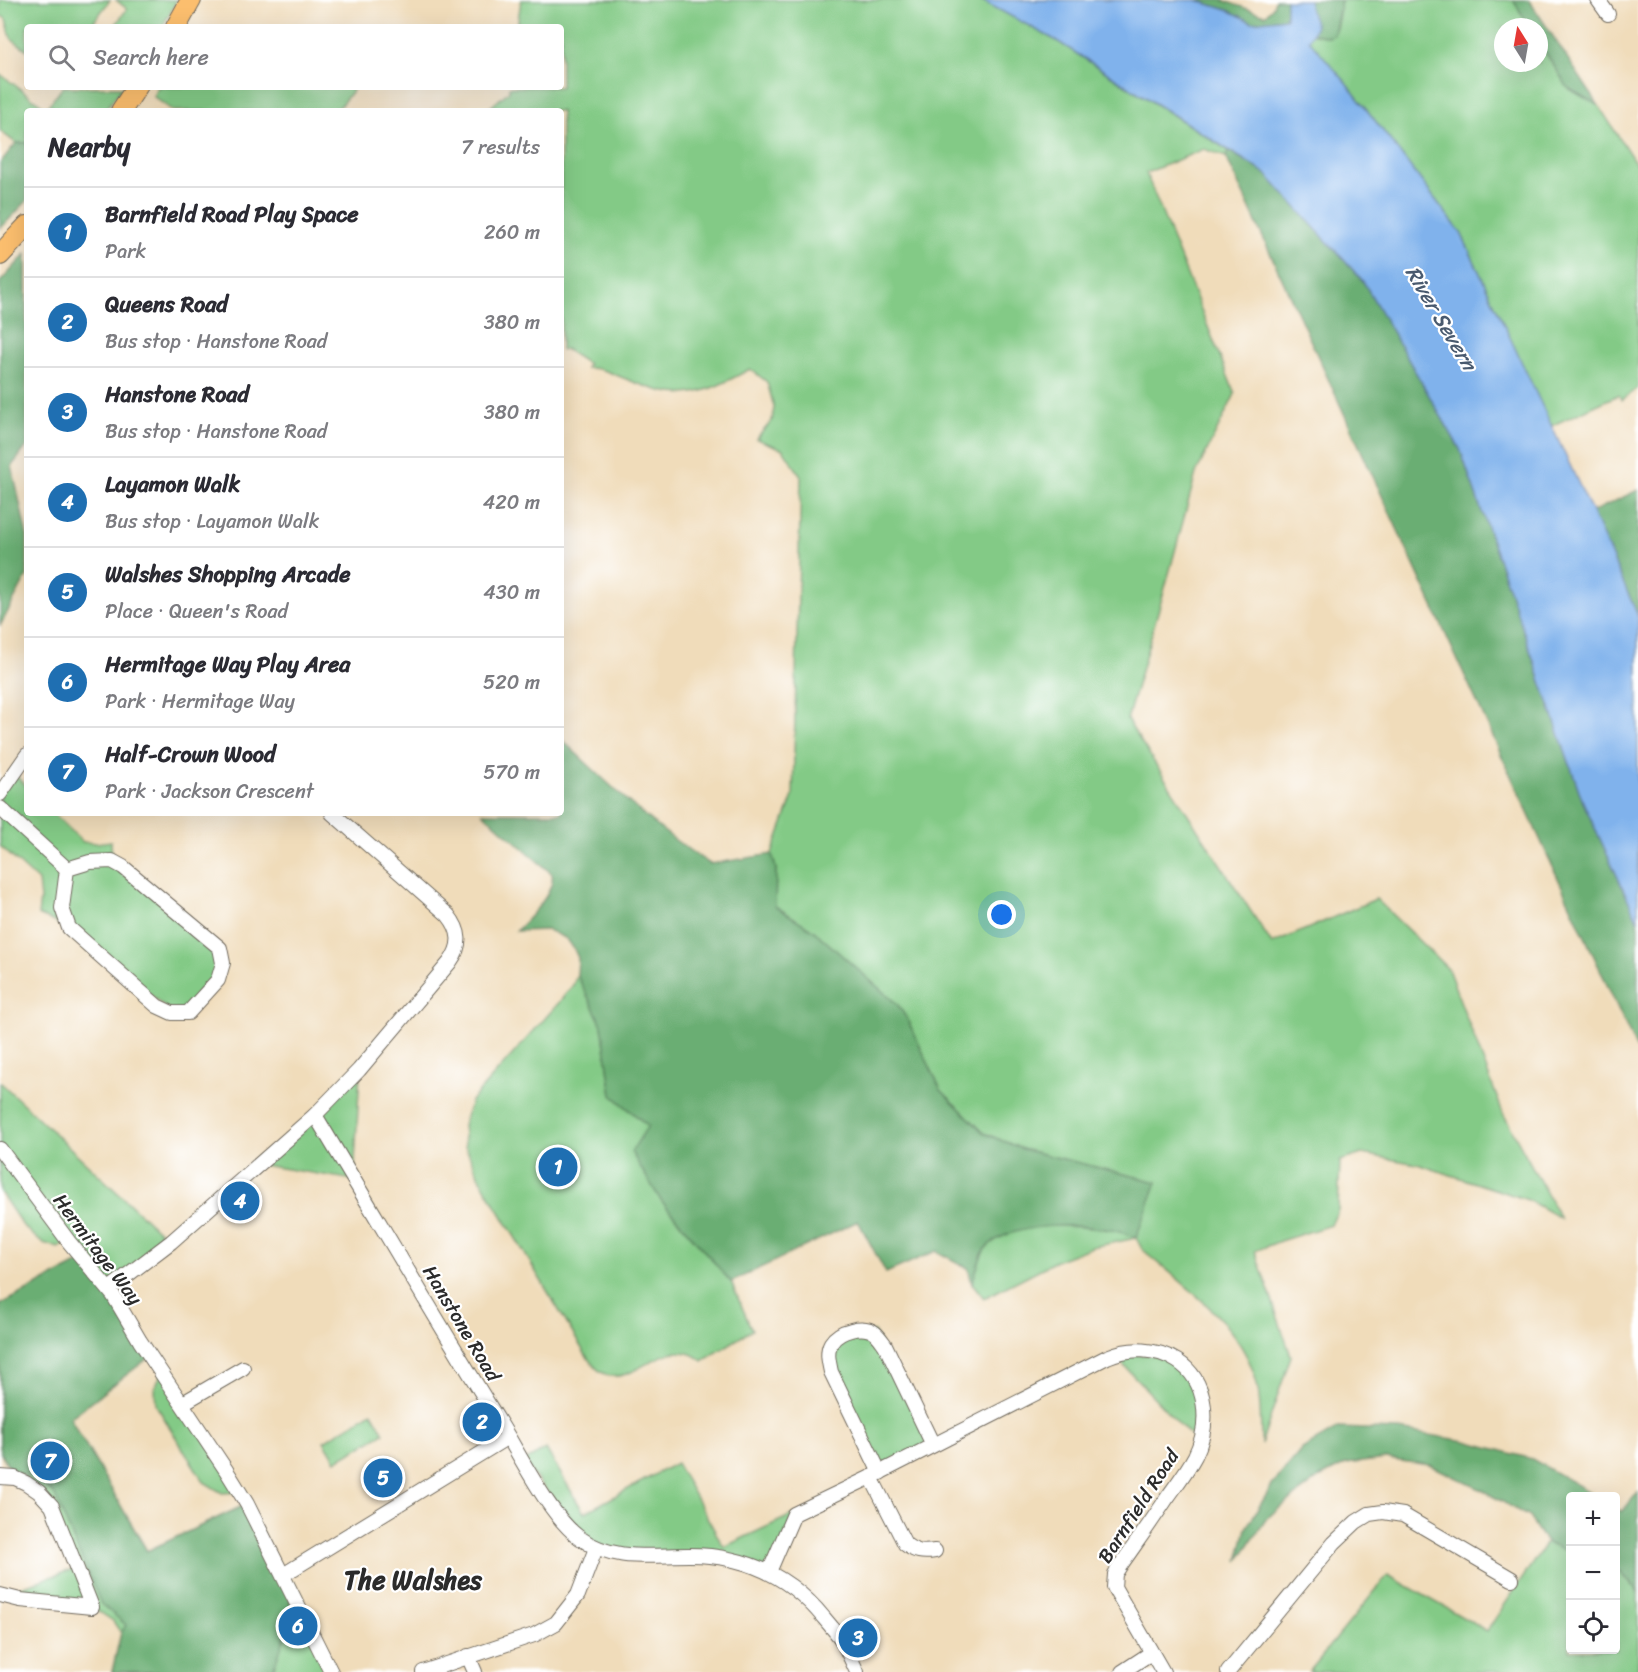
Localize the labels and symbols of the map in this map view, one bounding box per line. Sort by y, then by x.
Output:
north arrow [1494,18,1548,72]
water label: River Severn [1395,258,1489,380]
your location [987,900,1016,929]
pin: 1 [538,1144,578,1190]
pin: 4 [220,1178,260,1224]
street label: Hermitage Way [44,1186,152,1313]
street label: Hanstone Road [413,1258,511,1390]
pin: 2 [462,1400,502,1444]
pin: 7 [31,1438,70,1484]
street label: Barnfield Road [1088,1441,1190,1571]
pin: 5 [364,1456,403,1500]
district label: The Walshes [344,1557,483,1603]
pin: 6 [278,1604,318,1648]
pin: 3 [838,1616,878,1660]

